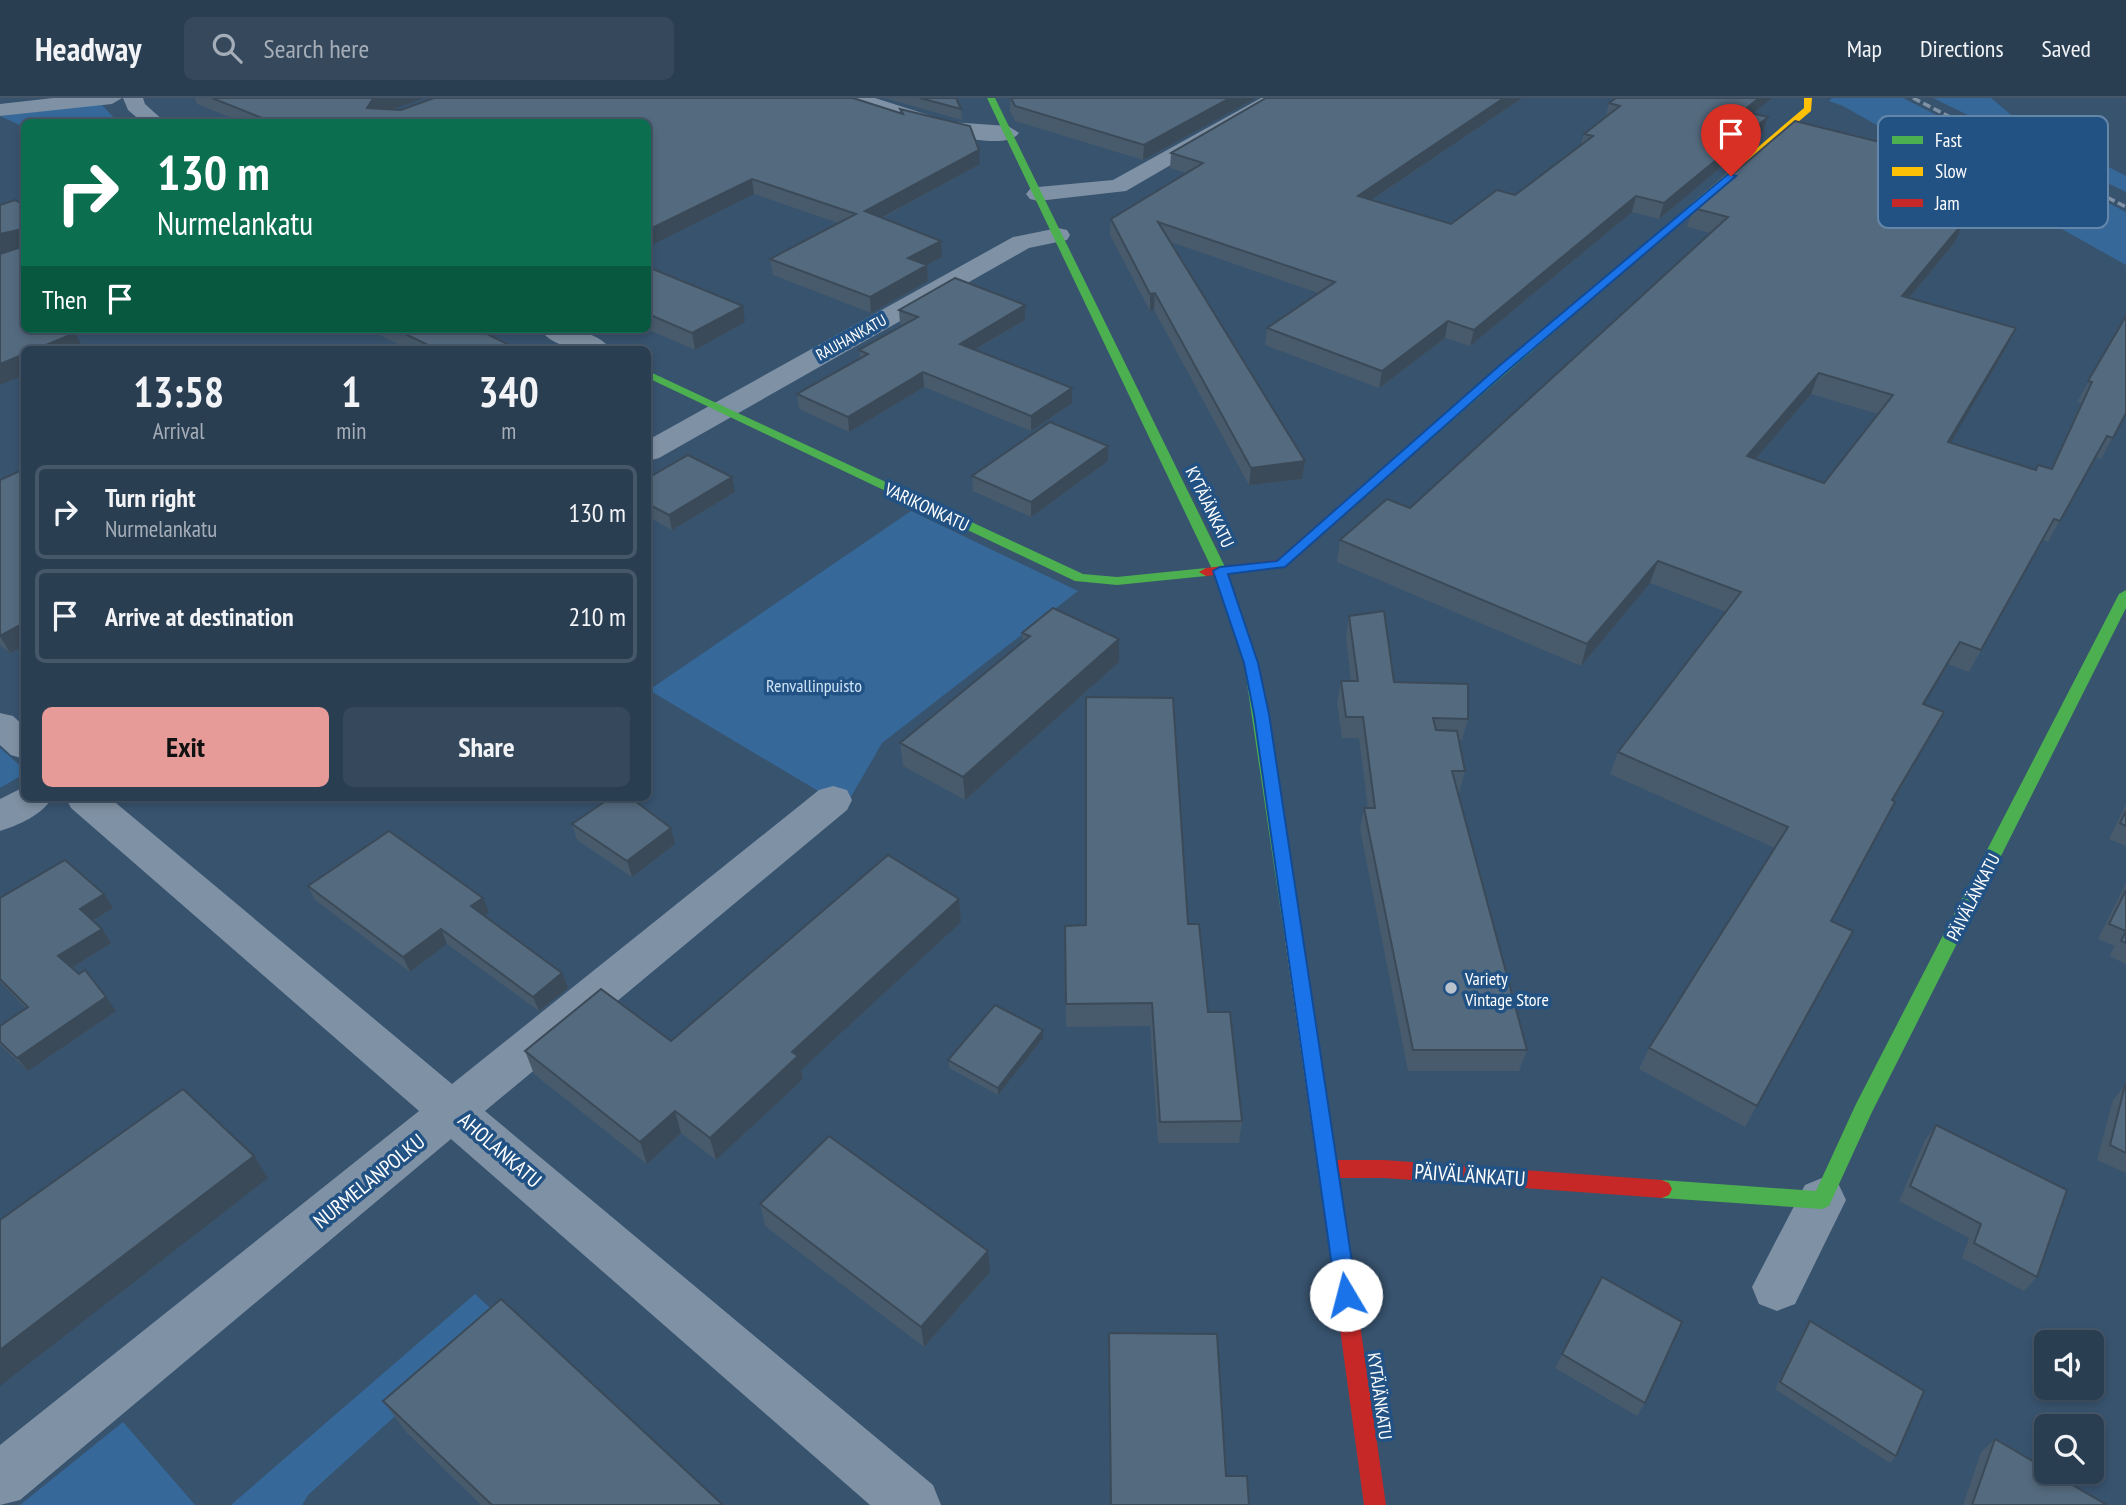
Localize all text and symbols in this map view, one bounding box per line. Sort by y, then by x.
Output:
search box [184,17,674,80]
text: Headway [35,27,142,70]
icon: search [208,29,246,67]
text: Search here [264,32,369,65]
text: Map [1847,33,1882,64]
text: Directions [1920,33,2004,64]
text: Saved [2042,33,2091,64]
pin [1701,104,1761,176]
icon: arrive [1712,115,1750,153]
legend [1878,116,2108,228]
text: Fast [1935,128,1963,152]
text: 130 m [157,140,270,204]
icon: right [42,147,133,238]
text: Slow [1935,159,1968,183]
text: Jam [1934,191,1960,215]
text: Nurmelankatu [157,202,313,244]
icon: arrive [101,280,139,318]
text: Then [42,283,87,316]
street label: RAUHANKATU [812,309,890,365]
text: 13:58 [133,364,224,419]
text: 1 [341,364,361,419]
text: 340 [479,364,539,419]
text: Arrival [153,416,205,445]
text: min [336,416,366,445]
text: m [501,416,516,445]
street label: KYTÄJÄNKATU [1180,463,1240,551]
street label: VARIKONKATU [880,477,973,537]
text: Turn right [105,481,196,514]
icon: right [46,493,84,531]
text: 130 m [568,496,626,529]
text: Nurmelankatu [105,514,217,543]
icon: arrive [46,597,84,635]
text: Arrive at destination [105,600,294,633]
text: 210 m [568,600,626,633]
park label: Renvallinpuisto [766,674,862,697]
button: Exit [42,707,329,787]
button: Share [343,707,630,787]
street label: PÄIVÄLÄNKATU [1941,849,2005,945]
place label: Variety Vintage Store [1464,967,1549,1011]
marker: Variety Vintage Store [1443,980,1459,996]
street label: AHOLANKATU [453,1106,547,1194]
street label: NURMELANPOLKU [308,1128,430,1234]
street label: PÄIVÄLÄNKATU [1414,1158,1526,1192]
position arrow [1309,1258,1383,1332]
map controls [2034,1330,2104,1484]
button: sound [2034,1330,2104,1400]
street label: KYTÄJÄNKATU [1363,1351,1397,1441]
button: search [2034,1414,2104,1484]

